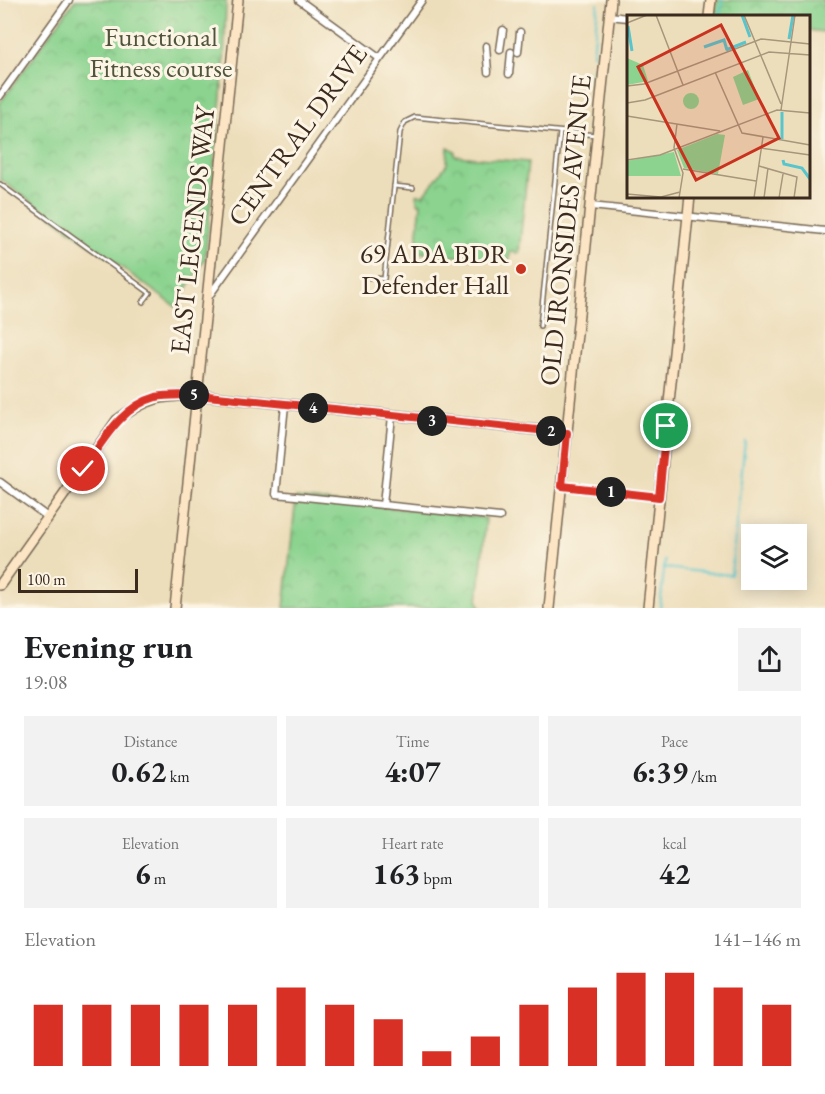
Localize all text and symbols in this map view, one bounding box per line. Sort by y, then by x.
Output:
inset map [627,15,810,198]
park label: Functional Fitness course [90,19,232,85]
street label: CENTRAL DRIVE [219,37,375,233]
street label: OLD IRONSIDES AVENUE [531,73,599,387]
street label: EAST LEGENDS WAY [162,103,223,356]
place label: 69 ADA BDR Defender Hall [360,236,510,302]
marker: 69 ADA BDR Defender Hall [514,262,528,276]
pin: 5 [179,380,209,410]
text: 5 [190,384,198,405]
pin: 4 [298,393,328,423]
text: 4 [309,397,317,418]
pin [640,400,691,451]
pin: 3 [417,406,447,436]
icon: arrive [649,409,682,442]
text: 3 [428,410,436,431]
pin: 2 [536,416,566,446]
text: 2 [547,420,555,441]
pin [57,443,108,494]
icon: check [66,452,99,485]
pin: 1 [596,477,626,507]
text: 1 [607,481,615,502]
map controls [741,524,807,590]
button: layers [741,524,807,590]
scale bar [18,566,138,594]
text: 100 m [27,569,66,590]
text: Evening run [24,625,193,668]
button: share [738,628,801,691]
text: 19:08 [24,669,67,695]
text: Distance [124,731,177,752]
text: Time [396,731,429,752]
text: Pace [661,731,688,752]
text: 0.62 [111,752,166,791]
text: 4:07 [384,752,441,791]
text: 6:39 [632,752,688,791]
text: km [166,766,190,787]
text: /km [688,766,717,787]
text: Elevation [122,833,179,854]
text: Heart rate [381,833,444,854]
text: kcal [662,833,687,854]
text: 6 [135,854,151,893]
text: 163 [373,854,420,893]
text: 42 [659,854,690,893]
text: m [151,868,166,889]
text: bpm [420,868,452,889]
text: Elevation [24,926,96,952]
text: 141–146 m [713,926,801,952]

